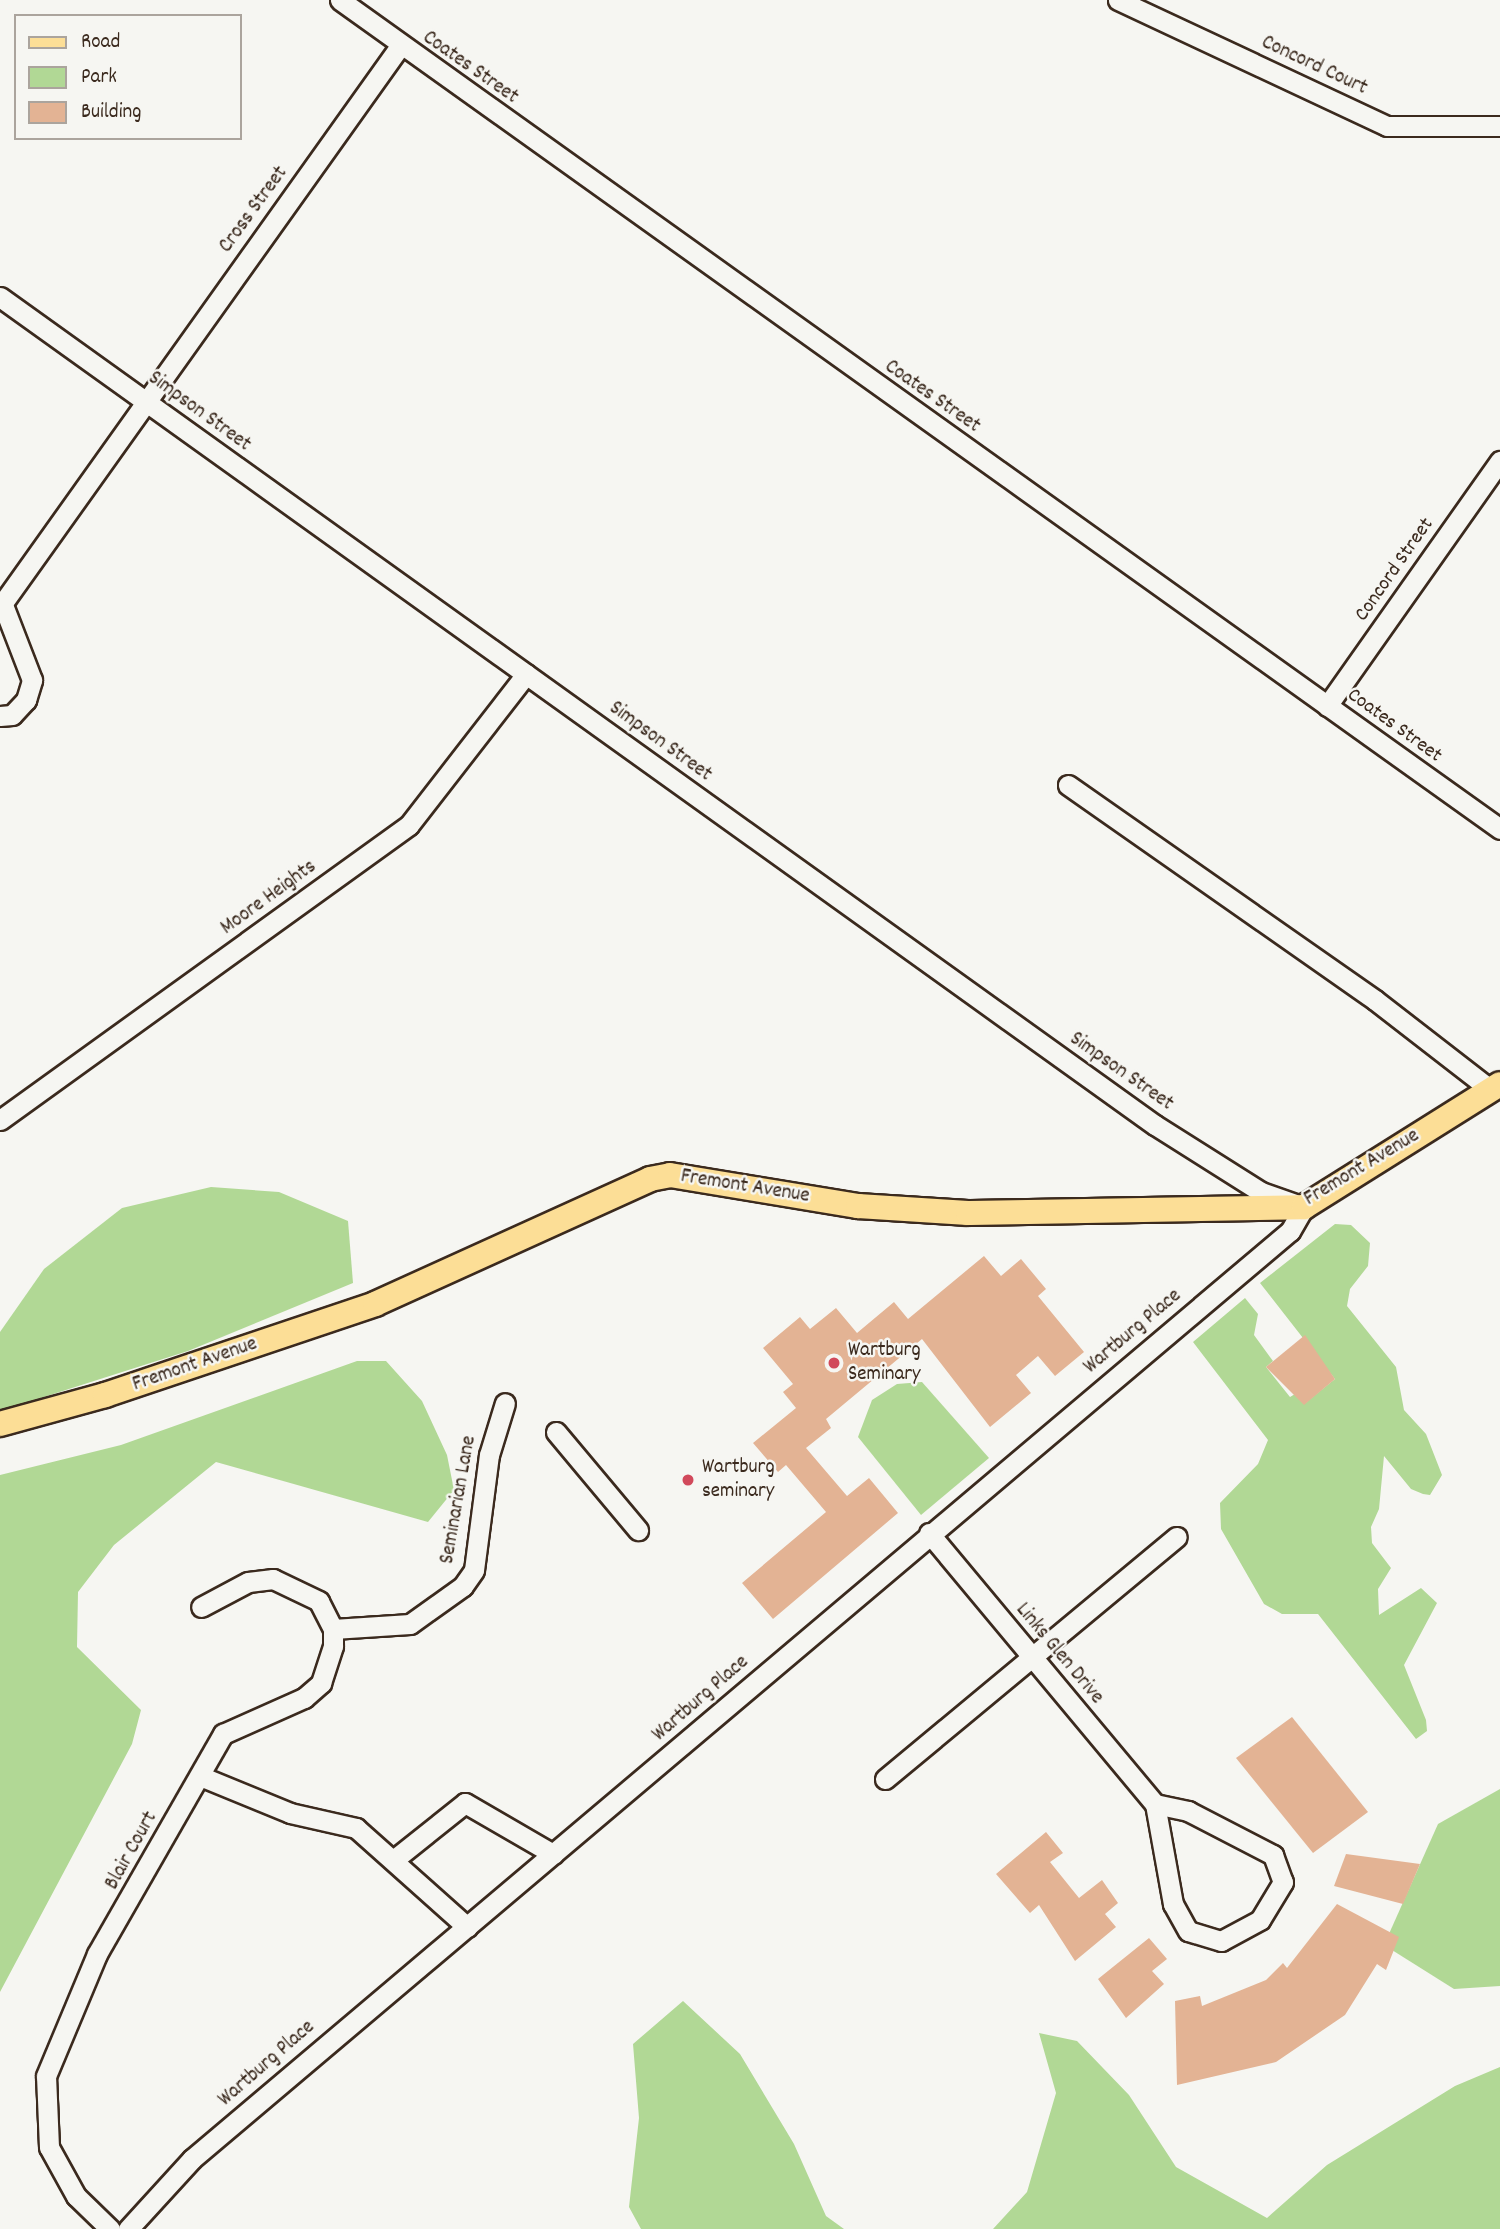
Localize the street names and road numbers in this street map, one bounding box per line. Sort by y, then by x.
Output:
street label: Coates Street [417,26,523,110]
street label: Concord Court [1257,30,1371,102]
street label: Cross Street [214,162,294,258]
street label: Coates Street [879,355,985,439]
street label: Simpson Street [143,366,255,458]
street label: Concord Street [1350,513,1440,627]
street label: Coates Street [1342,683,1446,769]
street label: Simpson Street [604,696,716,788]
street label: Moore Heights [216,855,322,941]
street label: Simpson Street [1064,1027,1178,1117]
street label: Fremont Avenue [1300,1124,1424,1212]
street label: Fremont Avenue [679,1164,811,1210]
street label: Wartburg Place [1079,1284,1187,1380]
street label: Fremont Avenue [129,1332,261,1398]
street label: Seminarian Lane [435,1434,483,1566]
street label: Links Glen Drive [1009,1598,1109,1710]
street label: Wartburg Place [648,1650,754,1748]
street label: Blair Court [100,1807,164,1895]
street label: Wartburg Place [214,2015,320,2113]

